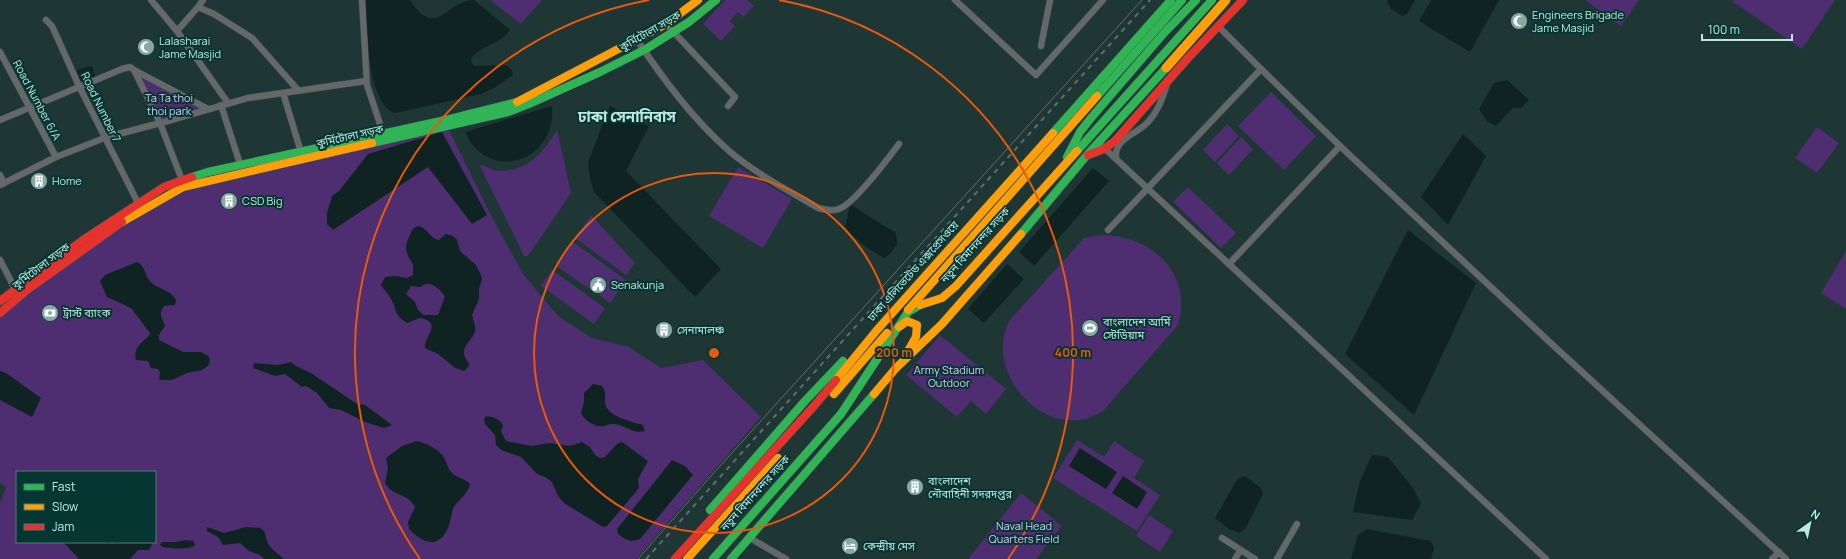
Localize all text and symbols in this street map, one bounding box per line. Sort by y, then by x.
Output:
street label: কুর্মিটোলা সড়ক [616,7,683,55]
place label: Engineers Brigade Jame Masjid [1532,7,1624,35]
mosque icon: Engineers Brigade Jame Masjid [1509,11,1529,31]
scale bar [1702,16,1792,42]
text: 100 m [1708,21,1740,38]
place label: Lalasharai Jame Masjid [159,33,221,61]
mosque icon: Lalasharai Jame Masjid [136,37,156,57]
street label: Road Number 6/A [10,57,65,143]
street label: Road Number 7 [78,69,125,144]
park label: Ta Ta thoi thoi park [145,90,193,118]
district label: ঢাকা সেনানিবাস [577,106,676,127]
street label: কুর্মিটোলা সড়ক [314,121,385,151]
building icon: Home [29,171,49,191]
place label: Home [52,173,82,188]
building icon: CSD Big [219,191,239,211]
place label: CSD Big [242,193,282,208]
street label: নতুন বিমানবন্দর সড়ক [936,203,1013,287]
street label: ঢাকা এলিভেটেড এক্সপ্রেসওয়ে [863,217,962,325]
street label: কুর্মিটোলা সড়ক [8,239,73,293]
public building icon: Senakunja [588,275,608,295]
place label: Senakunja [611,277,664,292]
bank icon: ট্রাস্ট ব্যাংক [40,303,60,323]
place label: ট্রাস্ট ব্যাংক [62,305,110,320]
place label: বাংলাদেশ আর্মি স্টেডিয়াম [1102,314,1172,342]
sports icon: বাংলাদেশ আর্মি স্টেডিয়াম [1080,318,1100,338]
building icon: সেনামালঞ্চ [654,320,674,340]
place label: সেনামালঞ্চ [677,322,724,337]
text: 200 m [876,344,912,361]
text: 400 m [1055,344,1091,361]
centre of rings [707,346,721,360]
park label: Army Stadium Outdoor [914,362,984,390]
street label: নতুন বিমানবন্দর সড়ক [716,451,793,535]
legend [16,471,156,543]
place label: বাংলাদেশ নৌবাহিনী সদরদপ্তর [927,473,1013,501]
building icon: বাংলাদেশ নৌবাহিনী সদরদপ্তর [905,477,925,497]
text: Fast [52,478,76,495]
text: Slow [52,498,78,515]
north arrow [1790,503,1830,543]
text: N [1808,506,1823,523]
text: Jam [52,518,74,535]
park label: Naval Head Quarters Field [989,518,1059,546]
hotel icon: কেন্দ্রীয় মেস [840,536,860,556]
place label: কেন্দ্রীয় মেস [863,538,915,553]

